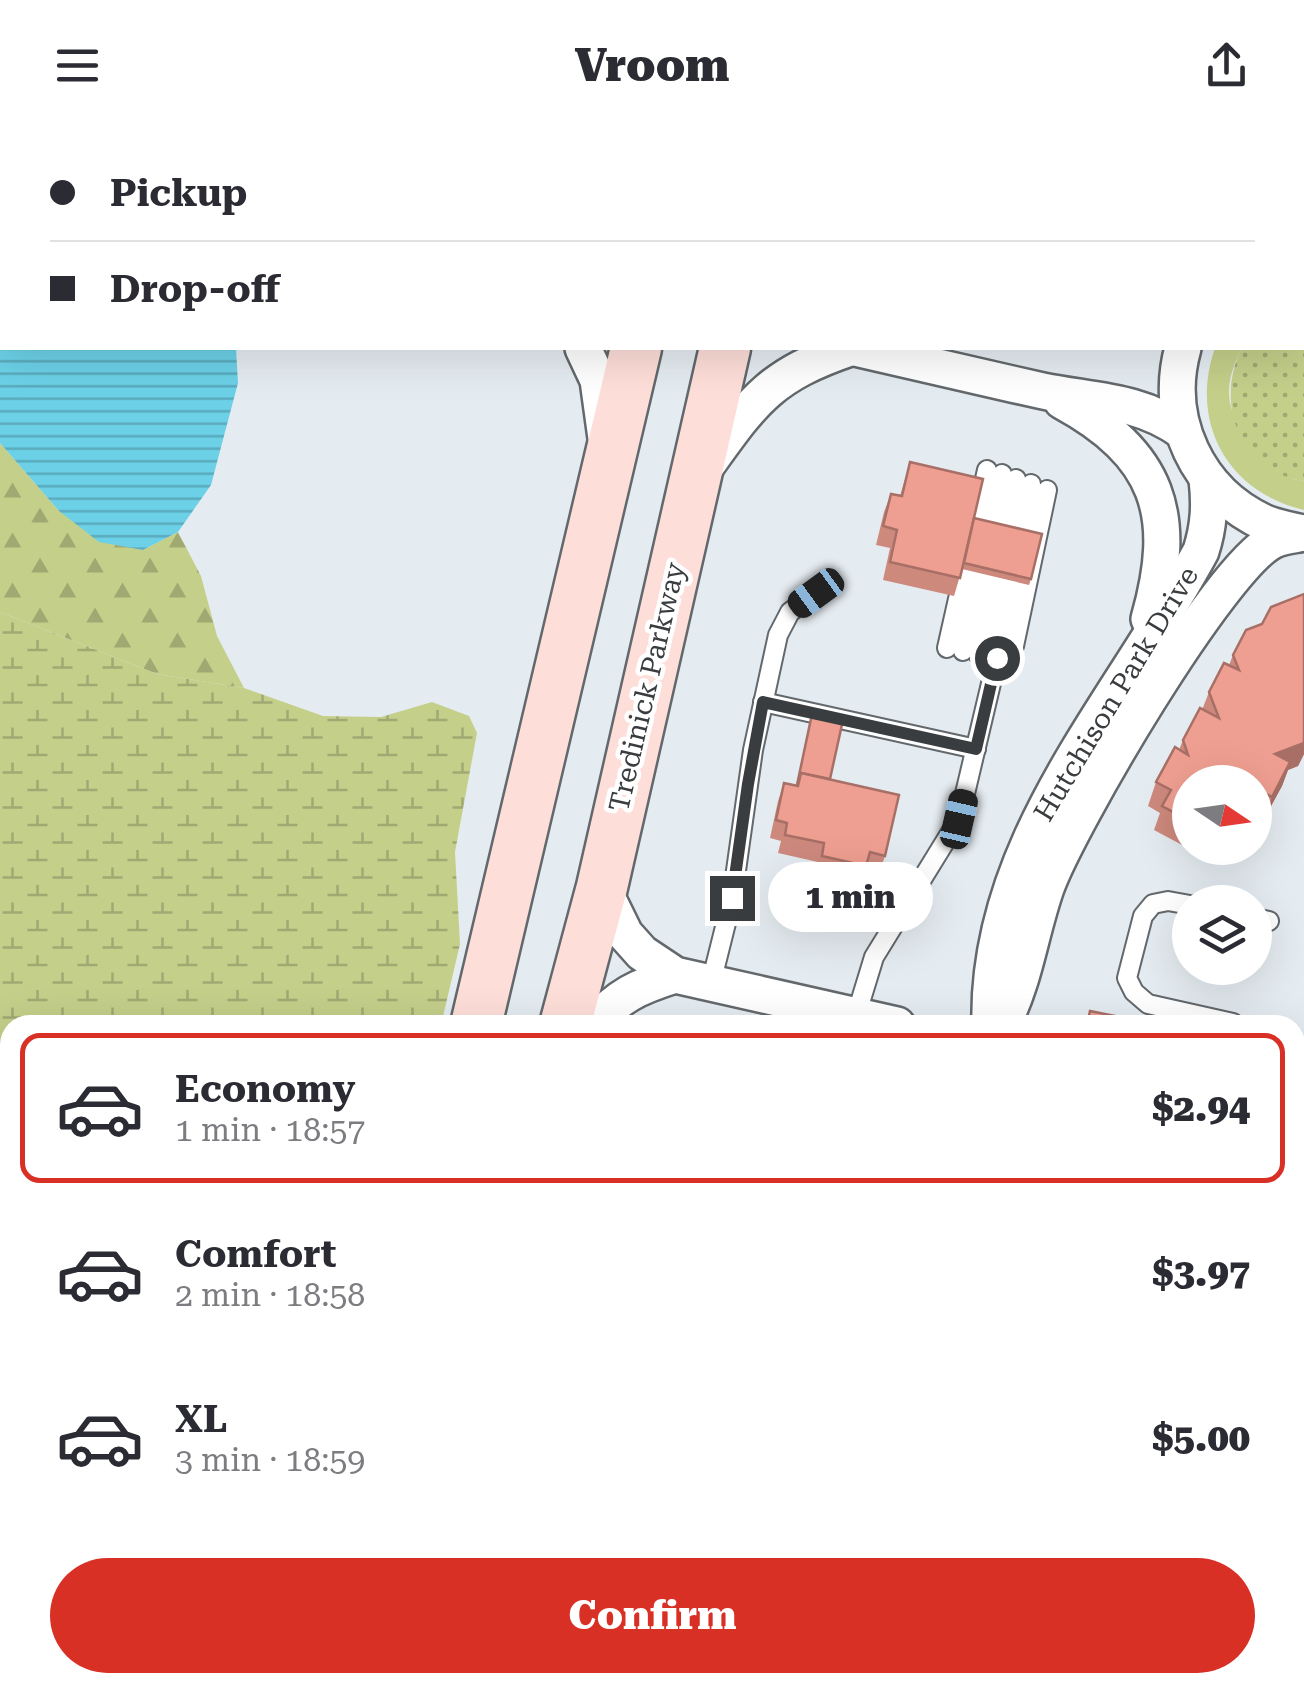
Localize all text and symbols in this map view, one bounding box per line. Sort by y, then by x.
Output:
icon: menu [50,38,105,93]
icon: share [1199,38,1254,93]
text: Vroom [575,39,729,92]
text: Pickup [110,171,247,215]
text: Drop-off [110,267,280,311]
street label: Tredinick Parkway [602,559,692,815]
street label: Hutchison Park Drive [1027,561,1205,827]
car [783,563,849,623]
route start [975,636,1020,681]
north arrow [1172,765,1272,865]
map controls [1172,765,1272,985]
car [938,786,980,852]
callout: 1 min [767,863,932,933]
route end [710,876,755,921]
text: 1 min [806,878,895,916]
button: layers [1172,885,1272,985]
icon: car [55,1063,145,1153]
text: Economy [175,1067,355,1111]
text: $2.94 [1152,1086,1250,1130]
text: 1 min · 18:57 [175,1111,365,1149]
icon: car [55,1228,145,1318]
text: Comfort [175,1232,336,1276]
text: $3.97 [1152,1251,1250,1295]
text: 2 min · 18:58 [175,1276,365,1314]
icon: car [55,1393,145,1483]
text: XL [175,1397,227,1441]
text: $5.00 [1152,1416,1250,1460]
text: 3 min · 18:59 [175,1441,365,1479]
button: Confirm [50,1558,1255,1673]

